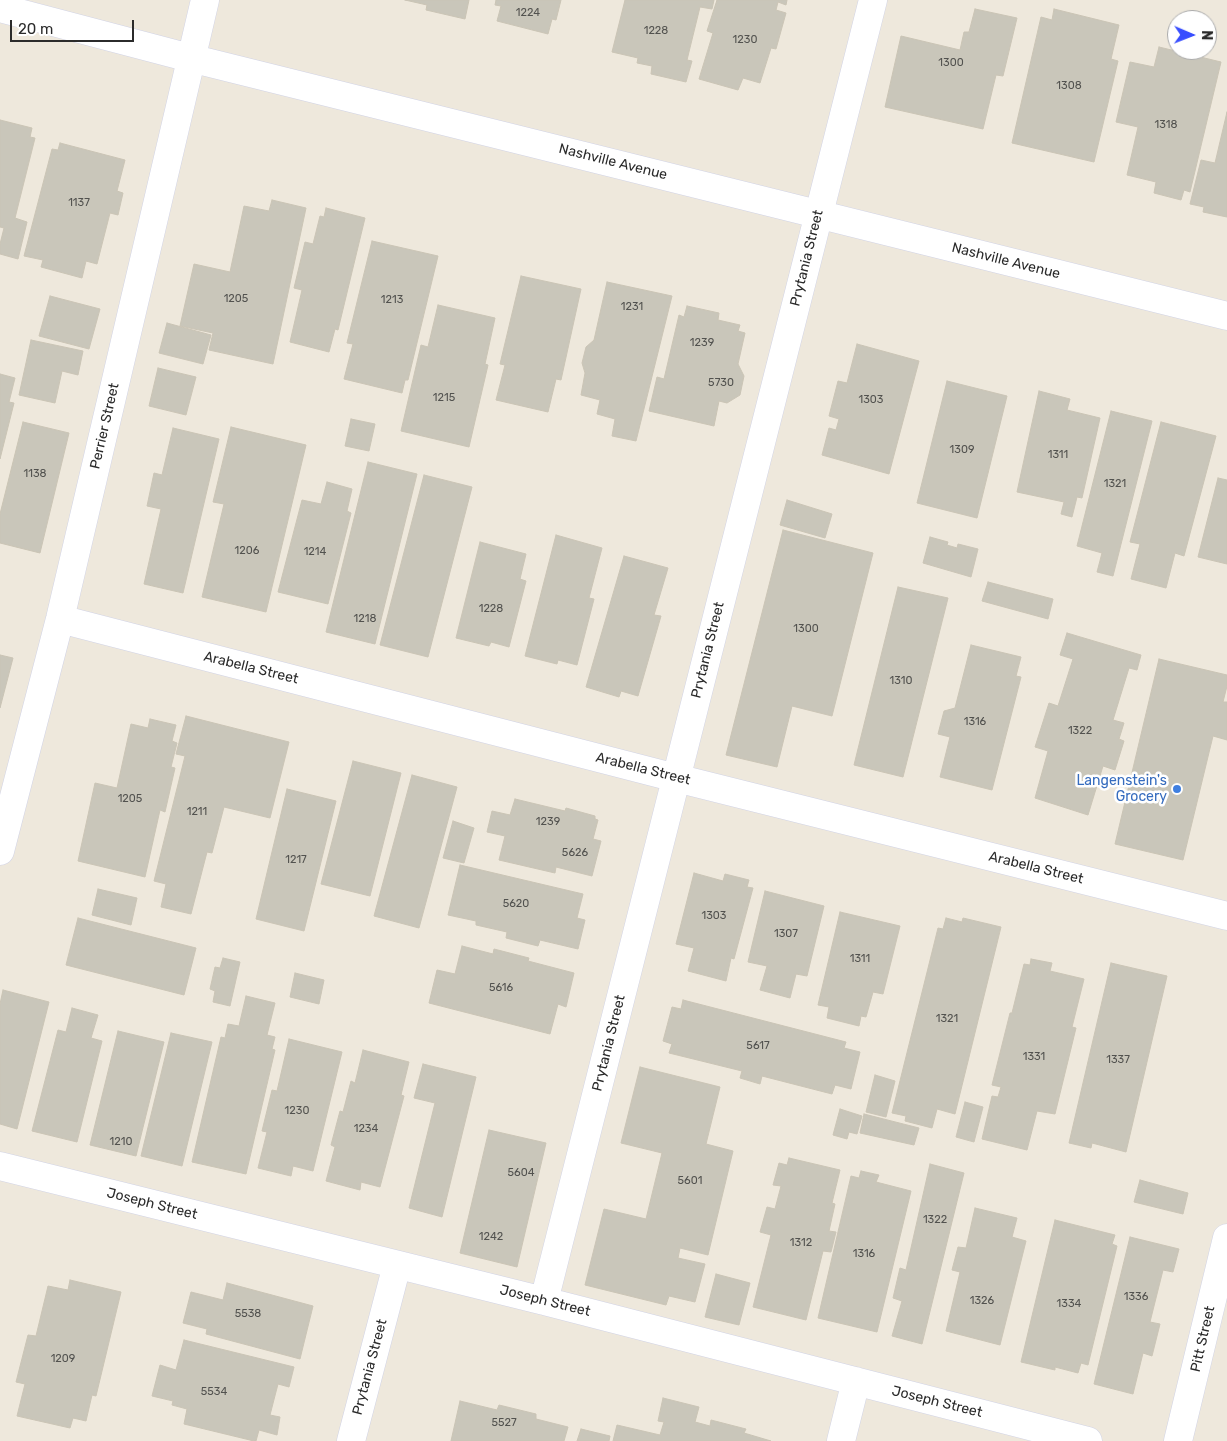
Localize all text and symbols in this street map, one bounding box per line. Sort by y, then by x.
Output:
house number: 1224 [516,6,540,20]
scale bar [12,10,136,42]
north arrow [1167,10,1217,60]
text: 20 m [18,20,53,38]
house number: 1228 [644,24,668,38]
text: N [1198,30,1215,40]
house number: 1230 [733,33,757,47]
house number: 1300 [938,56,964,70]
house number: 1308 [1056,79,1082,93]
house number: 1318 [1155,118,1177,132]
street label: Nashville Avenue [557,140,669,184]
house number: 1137 [68,196,90,210]
street label: Prytania Street [787,208,827,308]
street label: Nashville Avenue [950,239,1062,283]
house number: 1205 [224,292,248,306]
house number: 1213 [381,293,403,307]
house number: 1231 [621,300,643,314]
house number: 1239 [690,336,714,350]
house number: 5730 [708,376,734,390]
street label: Perrier Street [87,381,123,471]
house number: 1215 [433,391,455,405]
house number: 1303 [859,393,883,407]
house number: 1309 [950,443,974,457]
house number: 1311 [1048,448,1068,462]
house number: 1138 [23,467,47,481]
house number: 1321 [1104,477,1126,491]
house number: 1206 [235,544,259,558]
house number: 1214 [304,545,326,559]
street label: Prytania Street [688,600,728,700]
house number: 1228 [479,602,503,616]
house number: 1218 [354,612,376,626]
house number: 1300 [793,622,819,636]
street label: Arabella Street [202,648,300,688]
house number: 1310 [890,674,912,688]
house number: 1316 [964,715,986,729]
house number: 1322 [1068,724,1092,738]
street label: Arabella Street [594,749,692,789]
place label: Langenstein's Grocery [1076,773,1167,806]
marker: Langenstein's Grocery [1171,783,1183,795]
house number: 1205 [118,792,142,806]
house number: 1211 [187,805,207,819]
house number: 1239 [536,815,560,829]
house number: 5626 [562,846,588,860]
street label: Arabella Street [987,848,1085,888]
house number: 1217 [285,853,307,867]
house number: 5620 [503,897,529,911]
house number: 1303 [702,909,726,923]
house number: 1307 [774,927,798,941]
house number: 1311 [850,952,870,966]
house number: 5616 [489,981,513,995]
street label: Prytania Street [589,993,629,1093]
house number: 1321 [936,1012,958,1026]
house number: 5617 [746,1039,770,1053]
house number: 1331 [1023,1050,1045,1064]
house number: 1337 [1106,1053,1130,1067]
house number: 1230 [285,1104,309,1118]
house number: 1234 [354,1122,378,1136]
house number: 1210 [110,1135,132,1149]
house number: 5604 [508,1166,534,1180]
house number: 5601 [678,1174,702,1188]
street label: Joseph Street [105,1185,199,1223]
house number: 1322 [923,1213,947,1227]
house number: 1242 [479,1230,503,1244]
house number: 1312 [790,1236,812,1250]
house number: 1316 [853,1247,875,1261]
street label: Joseph Street [498,1282,592,1320]
house number: 1336 [1124,1290,1148,1304]
house number: 1326 [970,1294,994,1308]
house number: 1334 [1057,1297,1081,1311]
street label: Pitt Street [1187,1304,1219,1374]
house number: 5538 [235,1307,261,1321]
street label: Prytania Street [349,1317,391,1417]
house number: 1209 [51,1352,75,1366]
street label: Joseph Street [890,1383,984,1421]
house number: 5534 [201,1385,227,1399]
house number: 5527 [491,1416,517,1430]

